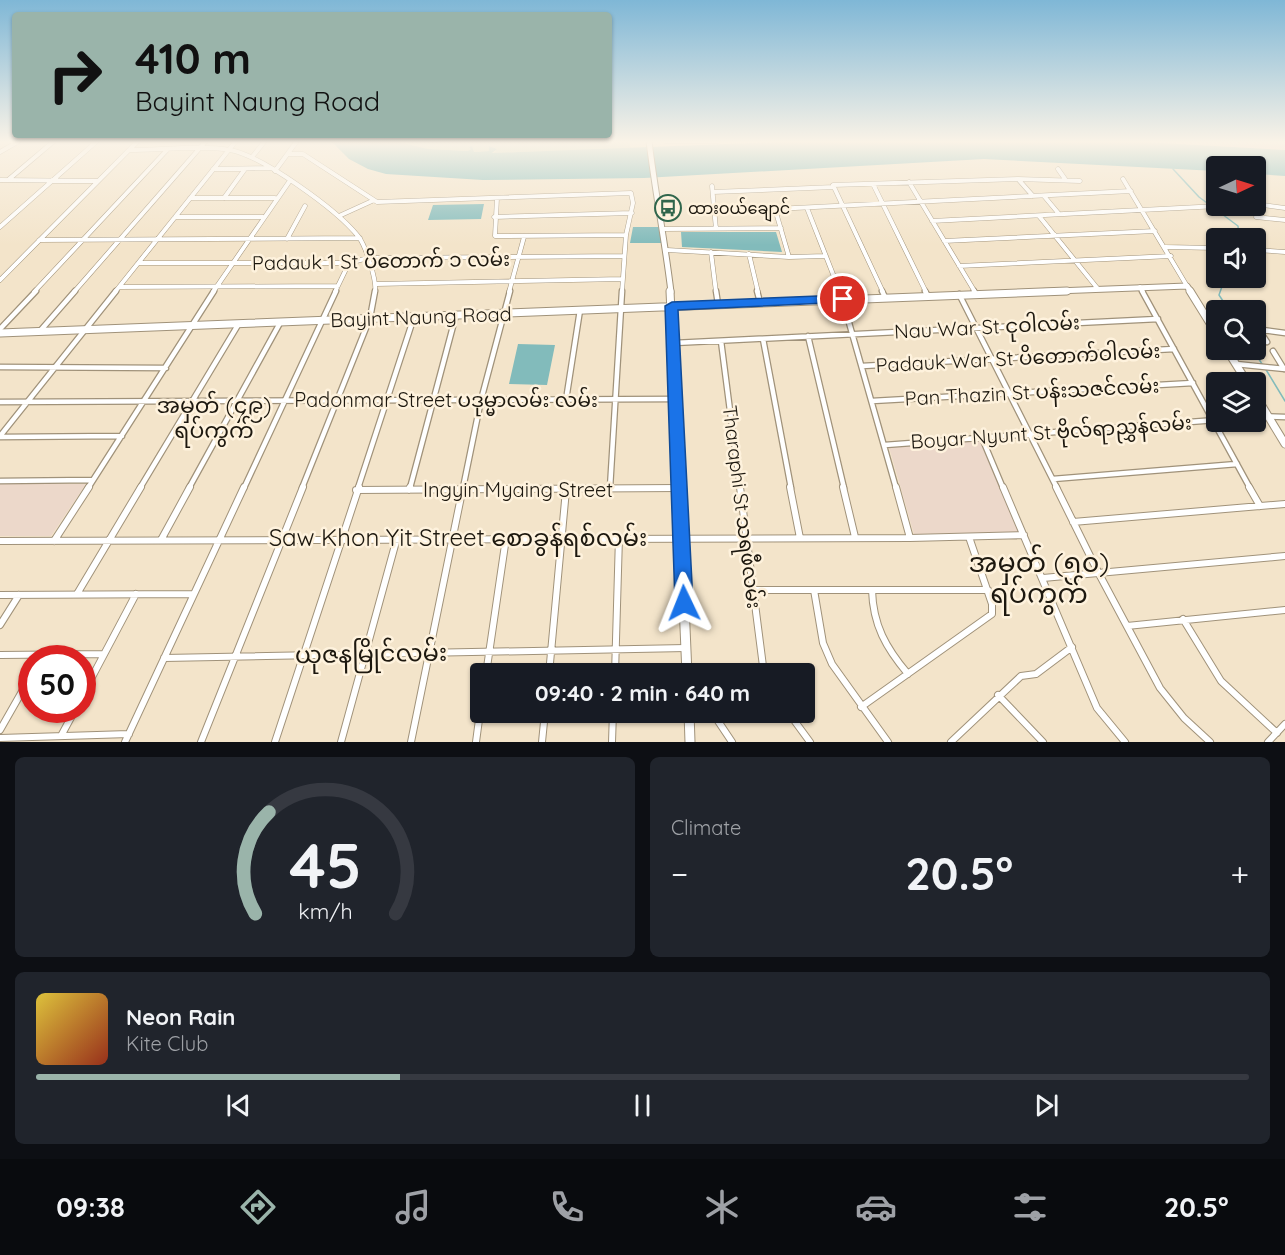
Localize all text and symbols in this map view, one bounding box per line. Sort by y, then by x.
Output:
text: 410 m [135,32,251,85]
icon: right [36,36,114,114]
text: Bayint Naung Road [135,84,380,118]
north arrow [1206,156,1266,216]
map controls [1206,156,1266,432]
bus stop icon: ထားဝယ်ချောင် [653,193,683,223]
place label: ထားဝယ်ချောင် [688,197,790,222]
button: sound [1206,228,1266,288]
street label: Padauk 1 St ပိတောက် ၁ လမ်း [252,245,510,275]
pin [817,273,868,324]
icon: arrive [826,282,859,315]
button: search [1206,300,1266,360]
street label: Bayint Naung Road [330,301,512,332]
street label: Nau War St ငုဝါလမ်း [893,308,1081,349]
street label: Padauk War St ပိတောက်ဝါလမ်း [875,337,1161,377]
street label: Pan Thazin St ပန်းသဇင်လမ်း [904,371,1160,415]
button: layers [1206,372,1266,432]
street label: Padonmar Street ပဒုမ္မာလမ်း လမ်း [294,386,598,417]
district label: အမှတ် (၄၉) ရပ်ကွက် [157,390,272,448]
street label: Tharaphi St သရဖီလမ်း [714,404,768,610]
street label: Boyar Nyunt St ဗိုလ်ရာညွှန်လမ်း [909,408,1193,459]
street label: Ingyin Myaing Street [423,477,613,502]
street label: Saw Khon Yit Street စောခွန်ရစ်လမ်း [269,522,647,557]
district label: အမှတ် (၅၀) ရပ်ကွက် [969,544,1109,616]
position arrow [652,571,716,635]
street label: ယုဇနမြိုင်လမ်း [295,637,447,674]
speed limit sign: 50 [18,645,96,723]
text: 09:40 · 2 min · 640 m [535,679,750,707]
text: Climate [671,815,741,840]
text: 45 [289,826,361,904]
text: 20.5° [905,845,1013,901]
text: − [671,853,688,894]
text: + [1230,853,1249,894]
text: km/h [298,898,352,924]
text: Neon Rain [126,1003,235,1031]
text: Kite Club [126,1031,208,1056]
icon: previous [222,1089,255,1122]
icon: pause [626,1089,659,1122]
icon: next [1030,1089,1063,1122]
icon: directions [237,1186,279,1228]
icon: music [392,1186,434,1228]
icon: phone [546,1186,588,1228]
icon: climate [701,1186,743,1228]
icon: car [855,1186,897,1228]
icon: filters [1009,1186,1051,1228]
text: 09:38 [56,1190,125,1224]
text: 20.5° [1164,1190,1229,1224]

